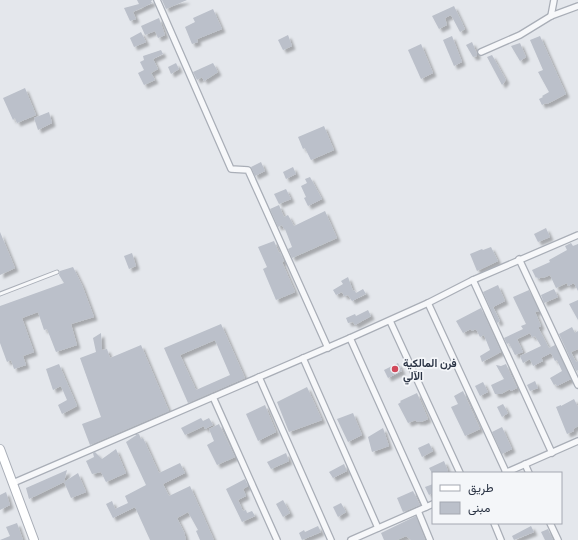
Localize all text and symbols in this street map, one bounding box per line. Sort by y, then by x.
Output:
place label: فرن المالكية الآلي [403,357,457,385]
marker: فرن المالكية الآلي [390,364,400,374]
legend [432,472,562,524]
text: طريق [468,481,494,496]
text: مبنى [468,501,490,516]

